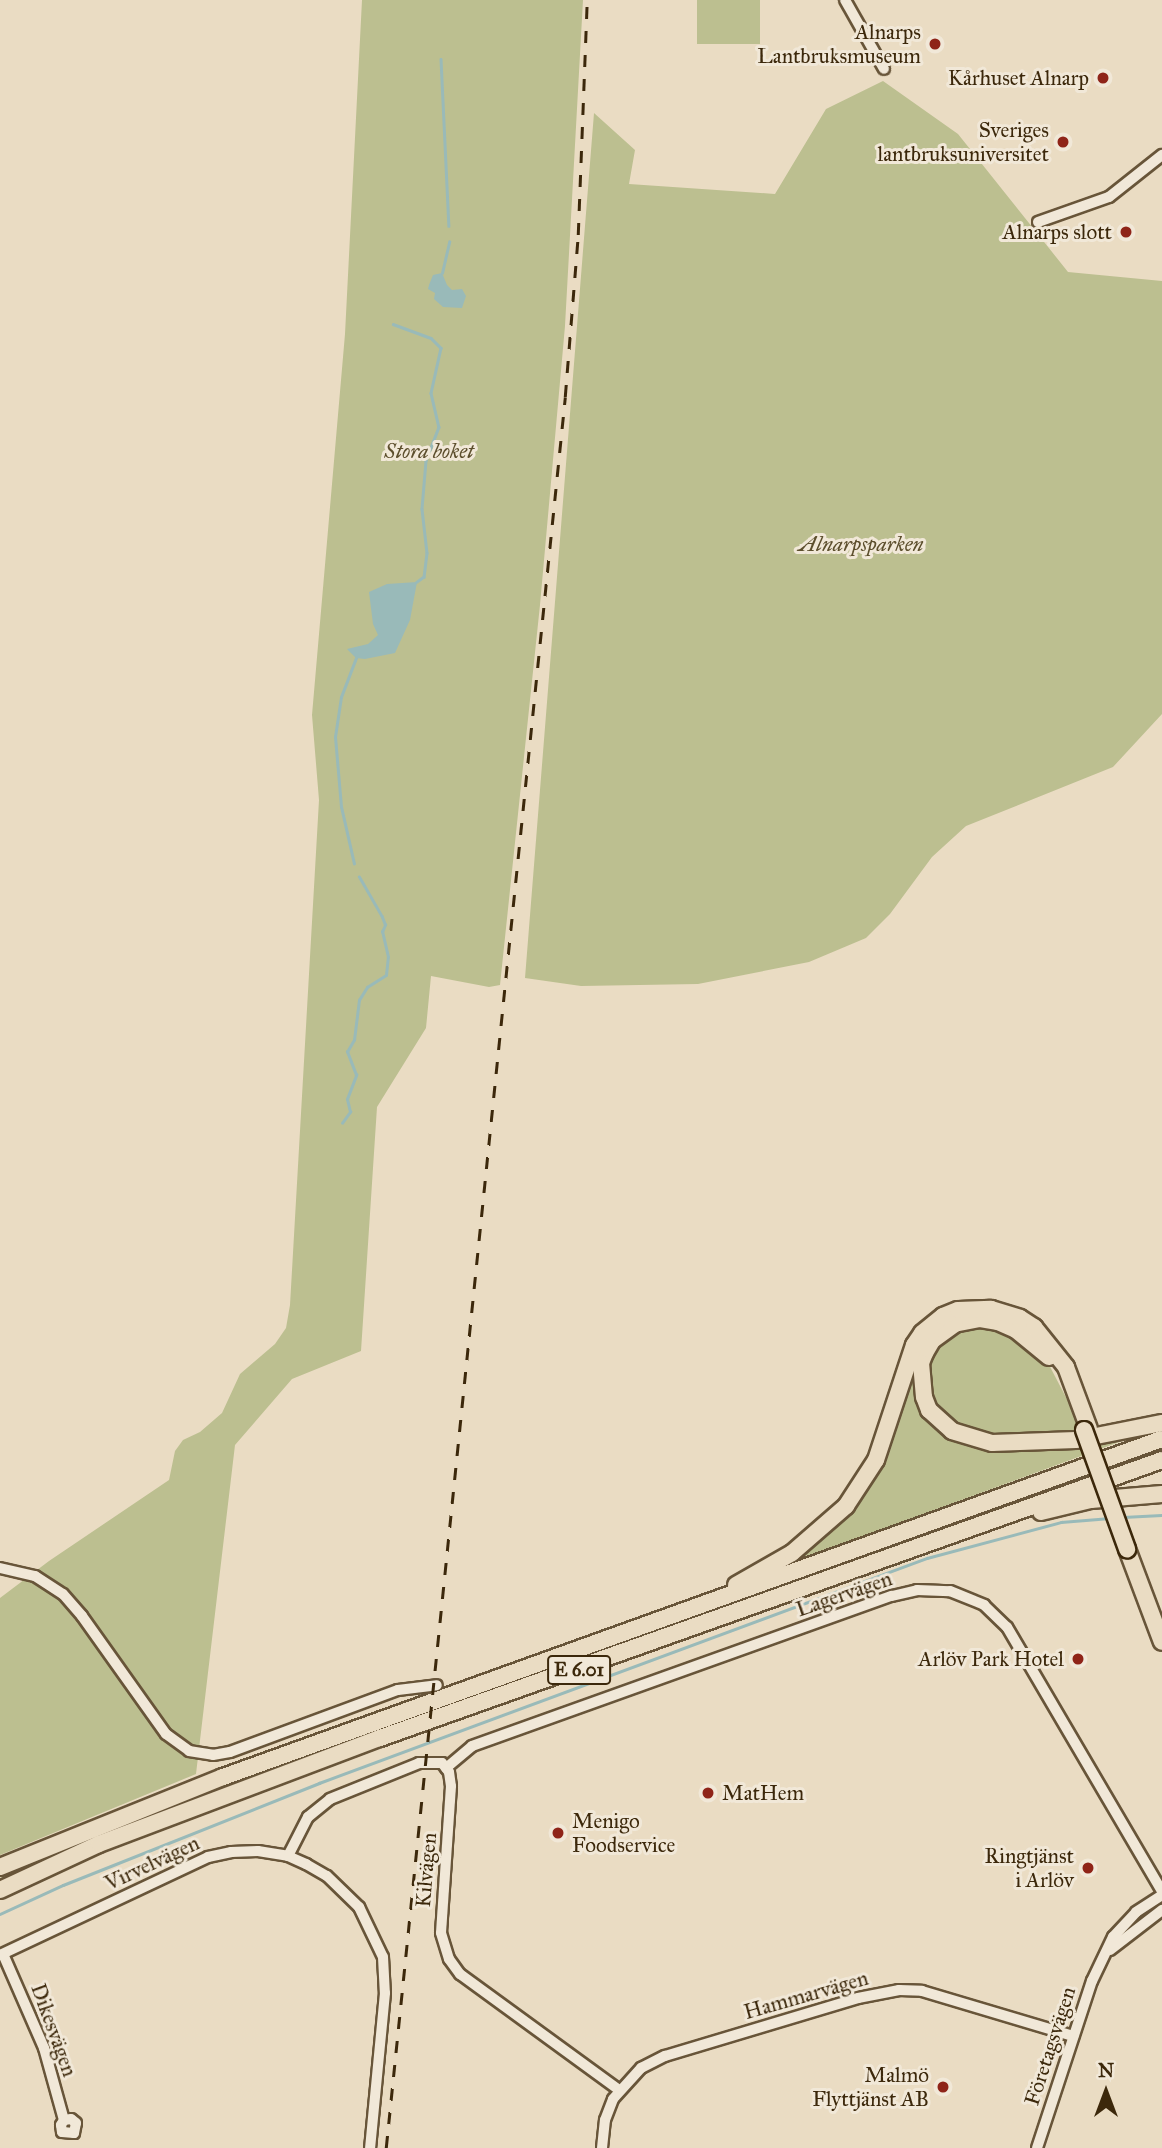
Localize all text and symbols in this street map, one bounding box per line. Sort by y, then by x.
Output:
place label: Alnarps Lantbruksmuseum [757,19,921,69]
marker: Alnarps Lantbruksmuseum [927,36,943,52]
place label: Kårhuset Alnarp [948,65,1089,91]
marker: Kårhuset Alnarp [1095,70,1111,86]
place label: Sveriges lantbruksuniversitet [878,117,1049,167]
marker: Sveriges lantbruksuniversitet [1055,134,1071,150]
place label: Alnarps slott [1003,219,1112,245]
marker: Alnarps slott [1118,224,1134,240]
park label: Stora boket [384,438,474,464]
park label: Alnarpsparken [798,531,924,557]
street label: Lagervägen [793,1566,895,1622]
place label: Arlöv Park Hotel [918,1646,1064,1672]
marker: Arlöv Park Hotel [1070,1651,1086,1667]
road number: E 6.01 [546,1654,612,1686]
place label: MatHem [722,1780,804,1806]
marker: MatHem [700,1785,716,1801]
place label: Menigo Foodservice [572,1808,675,1858]
marker: Menigo Foodservice [550,1825,566,1841]
street label: Virvelvägen [101,1830,203,1896]
street label: Kilvägen [410,1832,442,1908]
place label: Ringtjänst i Arlöv [984,1843,1074,1893]
marker: Ringtjänst i Arlöv [1080,1860,1096,1876]
street label: Hammarvägen [741,1965,871,2025]
street label: Dikesvägen [26,1980,82,2080]
street label: Företagsvägen [1019,1984,1081,2108]
north arrow [1071,2057,1141,2127]
text: N [1098,2059,1114,2082]
place label: Malmö Flyttjänst AB [812,2062,929,2112]
marker: Malmö Flyttjänst AB [935,2079,951,2095]

